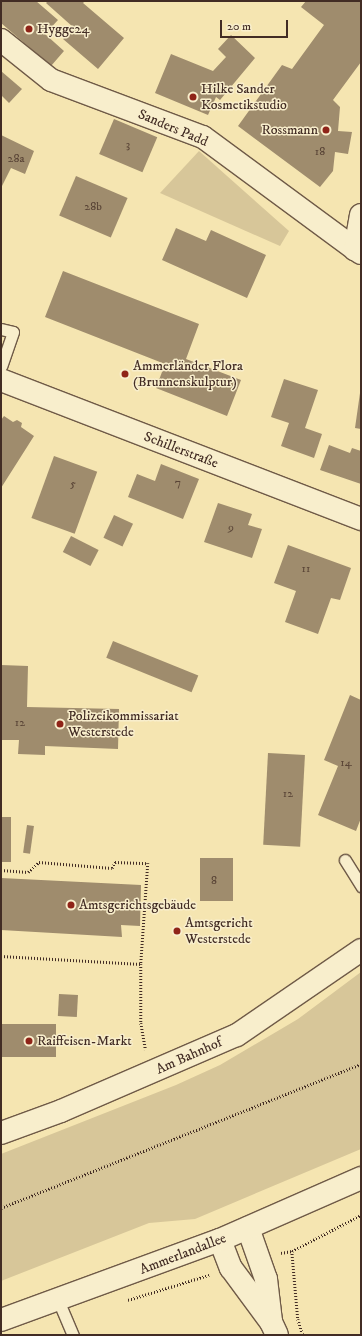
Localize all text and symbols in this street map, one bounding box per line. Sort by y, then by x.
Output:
scale bar [222,12,290,38]
text: 20 m [227,19,251,34]
place label: Hygge24 [37,21,89,37]
marker: Hygge24 [24,24,34,34]
place label: Hilke Sander Kosmetikstudio [201,81,287,114]
marker: Hilke Sander Kosmetikstudio [188,92,198,102]
street label: Sanders Padd [136,106,210,150]
place label: Rossmann [261,122,318,138]
marker: Rossmann [321,125,331,135]
house number: 3 [126,138,130,152]
house number: 18 [315,145,325,159]
house number: 28a [8,152,24,166]
house number: 28b [84,200,102,214]
place label: Ammerländer Flora (Brunnenskulptur) [133,358,243,390]
marker: Ammerländer Flora (Brunnenskulptur) [120,369,130,379]
street label: Schillerstraße [141,428,221,472]
house number: 7 [175,476,181,490]
house number: 5 [70,477,76,491]
house number: 9 [228,521,234,535]
house number: 11 [302,562,310,576]
place label: Polizeikommissariat Westerstede [68,708,179,740]
house number: 12 [15,716,25,730]
marker: Polizeikommissariat Westerstede [55,719,65,729]
house number: 14 [340,756,352,770]
house number: 12 [283,787,293,801]
house number: 8 [211,874,217,888]
place label: Amtsgerichtsgebäude [79,897,196,913]
marker: Amtsgerichtsgebäude [66,900,76,910]
place label: Amtsgericht Westerstede [185,915,253,948]
marker: Amtsgericht Westerstede [172,926,182,936]
place label: Raiffeisen-Markt [37,1033,132,1049]
street label: Am Bahnhof [153,1034,225,1078]
marker: Raiffeisen-Markt [24,1036,34,1046]
street label: Ammerlandallee [137,1230,229,1278]

